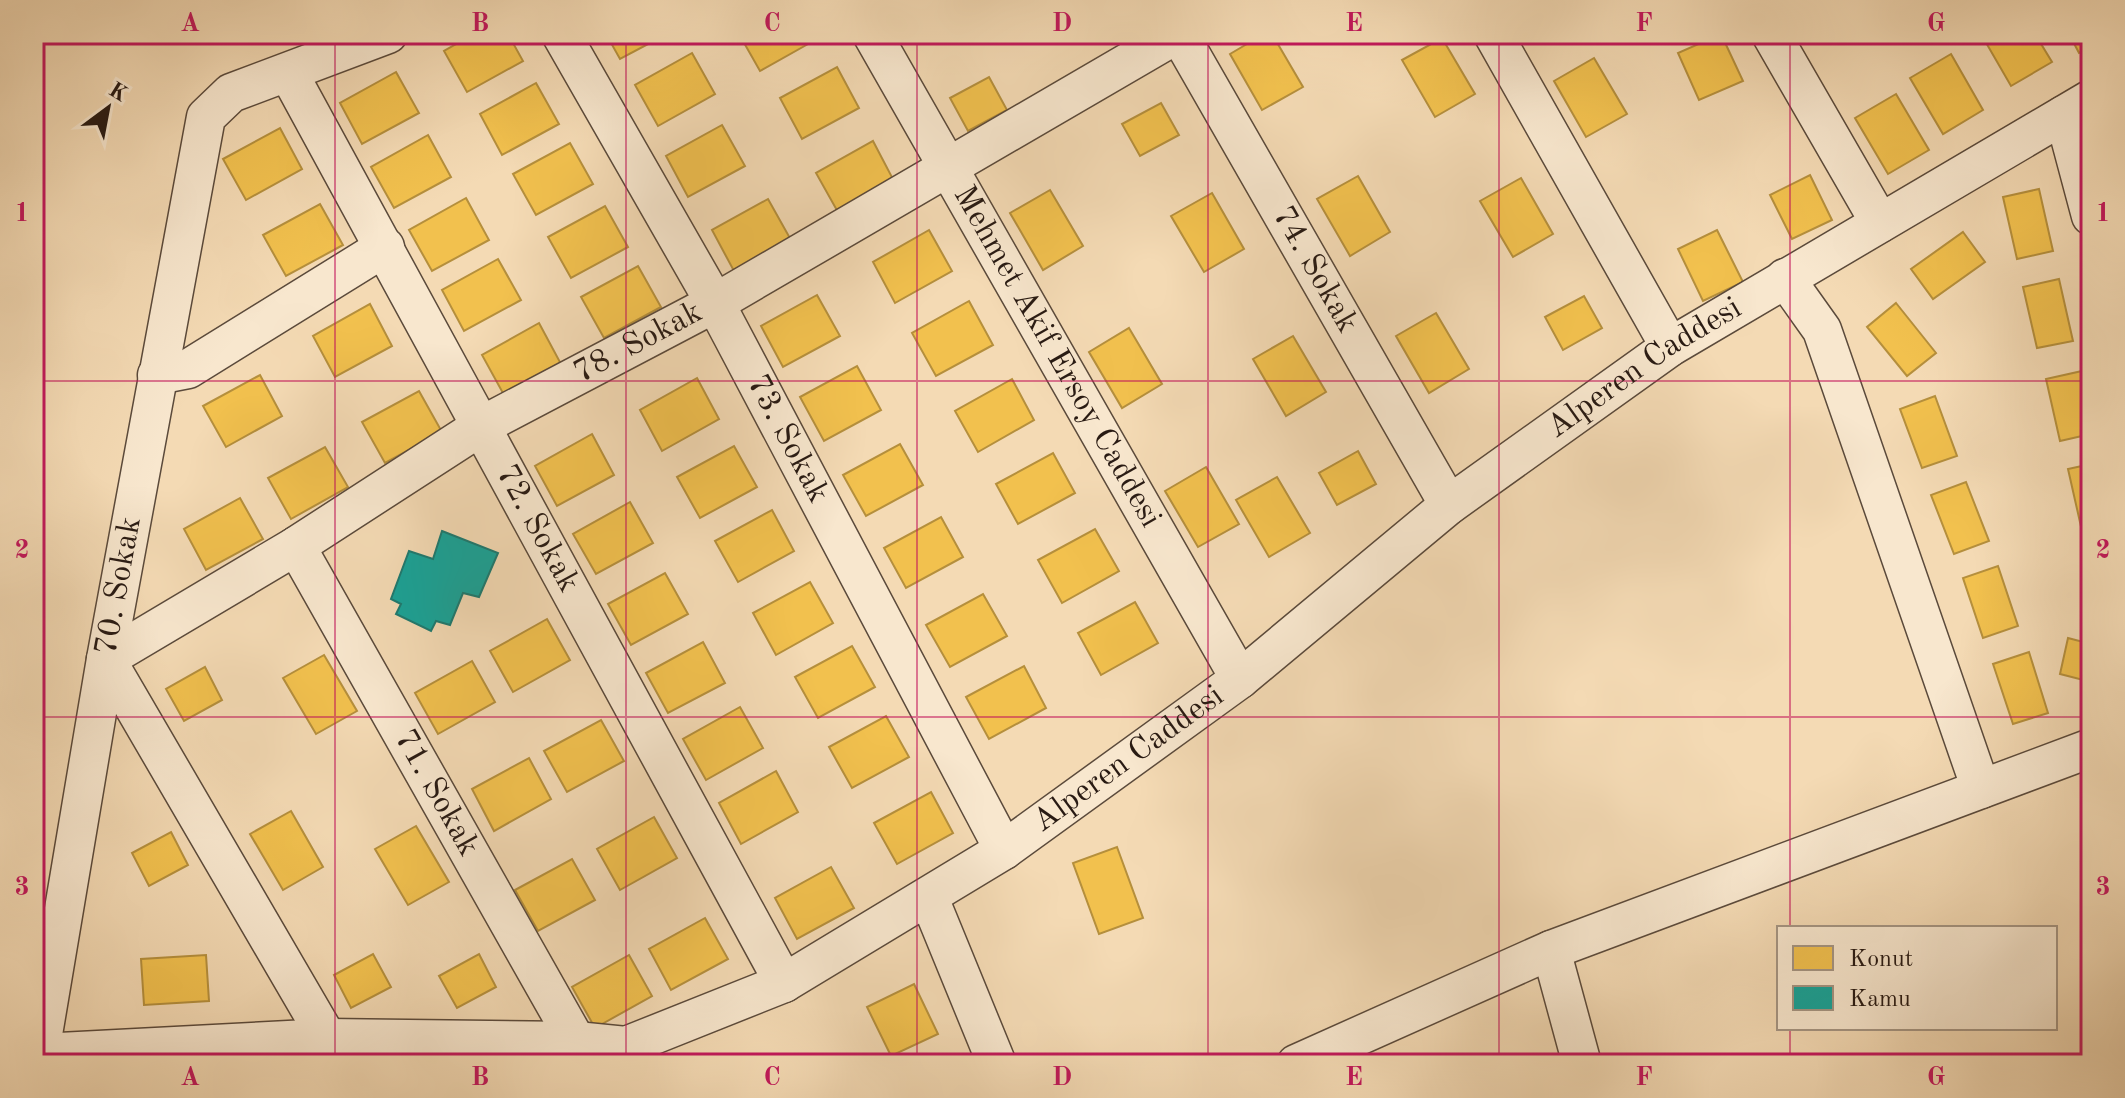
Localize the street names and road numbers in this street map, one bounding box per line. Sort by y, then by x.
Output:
street label: Mehmet Akif Ersoy Caddesi [946,181,1166,533]
street label: 74. Sokak [1266,201,1363,339]
street label: Alperen Caddesi [1542,292,1747,445]
street label: 78. Sokak [569,297,708,390]
street label: 73. Sokak [740,370,834,509]
street label: 72. Sokak [489,460,584,598]
street label: 70. Sokak [91,514,148,658]
street label: Alperen Caddesi [1028,680,1230,839]
street label: 71. Sokak [387,724,484,862]

